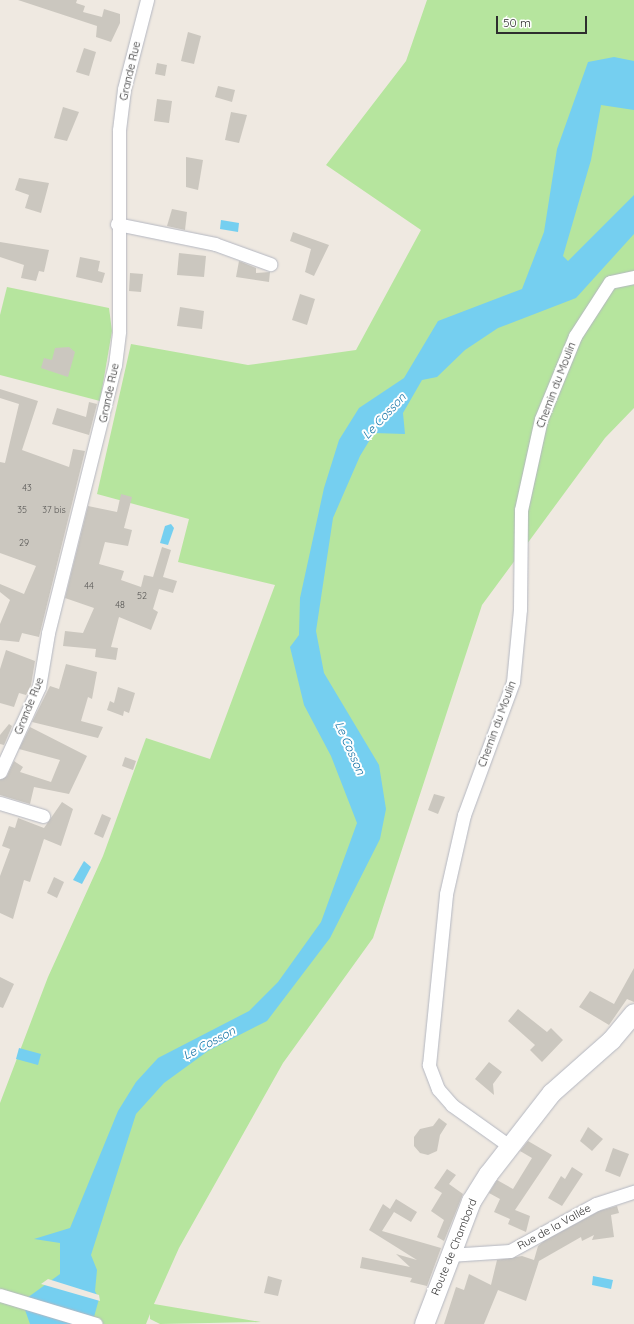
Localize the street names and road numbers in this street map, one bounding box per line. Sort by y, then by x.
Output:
street label: Grande Rue [117,40,143,102]
street label: Chemin du Moulin [534,340,578,430]
street label: Grande Rue [96,362,122,424]
street label: Grande Rue [12,676,46,736]
street label: Chemin du Moulin [475,679,519,769]
street label: Route de Chambord [429,1197,479,1297]
street label: Rue de la Vallée [515,1201,593,1253]

